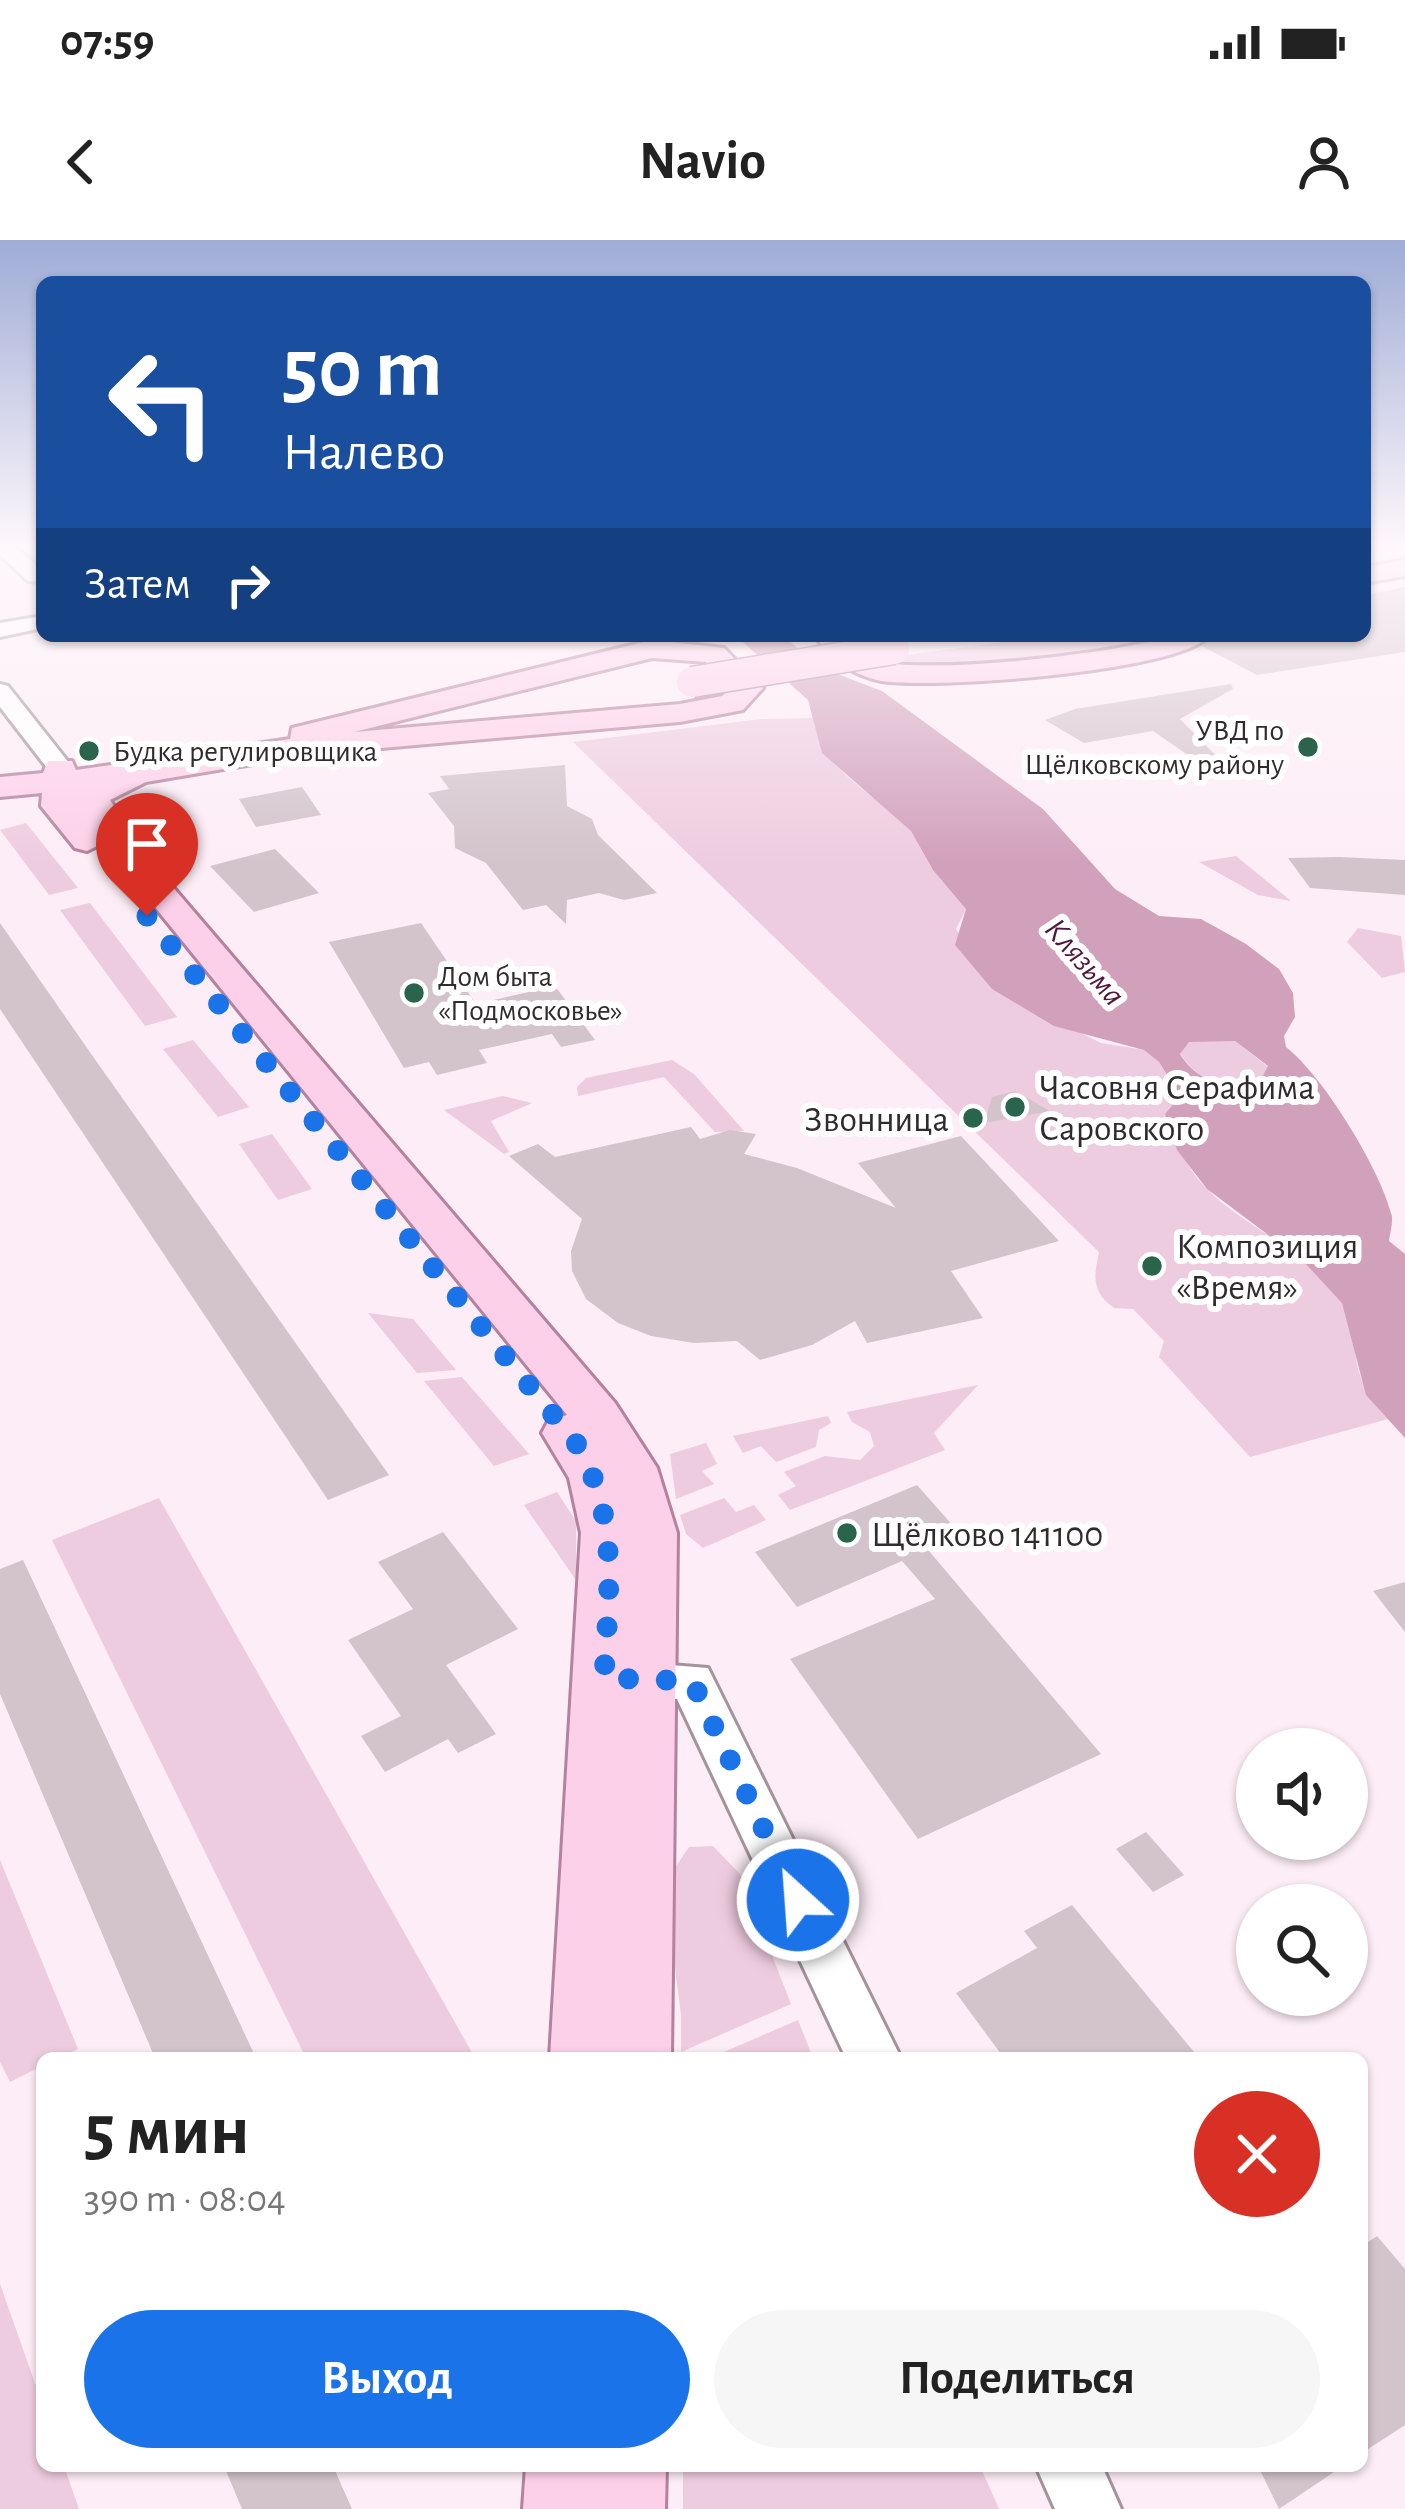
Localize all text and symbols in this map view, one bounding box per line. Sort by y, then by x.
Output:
text: 07:59 [60,19,154,64]
icon: back [48,129,114,195]
icon: person [1291,129,1357,195]
text: Navio [639,135,766,189]
icon: left [84,324,240,480]
text: 50 m [282,328,443,412]
text: Налево [282,426,445,480]
icon: right [215,552,281,618]
text: Затем [84,562,191,607]
place label: УВД по Щёлковскому району [1024,716,1284,780]
marker: УВД по Щёлковскому району [1295,734,1321,760]
place label: Будка регулировщика [113,737,378,767]
marker: Будка регулировщика [76,738,102,764]
pin [96,793,198,916]
icon: arrive [114,811,180,877]
water label: Клязьма [1038,913,1130,1012]
place label: Дом быта «Подмосковье» [438,962,623,1026]
marker: Дом быта «Подмосковье» [401,980,427,1006]
place label: Часовня Серафима Саровского [1039,1070,1315,1147]
marker: Часовня Серафима Саровского [1002,1094,1028,1120]
place label: Звонница [804,1102,949,1138]
marker: Звонница [960,1105,986,1131]
place label: Композиция «Время» [1176,1229,1358,1306]
marker: Композиция «Время» [1139,1253,1165,1279]
place label: Щёлково 141100 [871,1517,1103,1553]
marker: Щёлково 141100 [834,1520,860,1546]
map controls [1236,1728,1368,2016]
button: sound [1236,1728,1368,1860]
position arrow [735,1837,861,1963]
button: search [1236,1884,1368,2016]
button: close [1194,2091,1320,2217]
text: 5 мин [84,2095,250,2167]
text: 390 m · 08:04 [84,2180,286,2219]
button: Выход [84,2310,690,2448]
button: Поделиться [714,2310,1320,2448]

